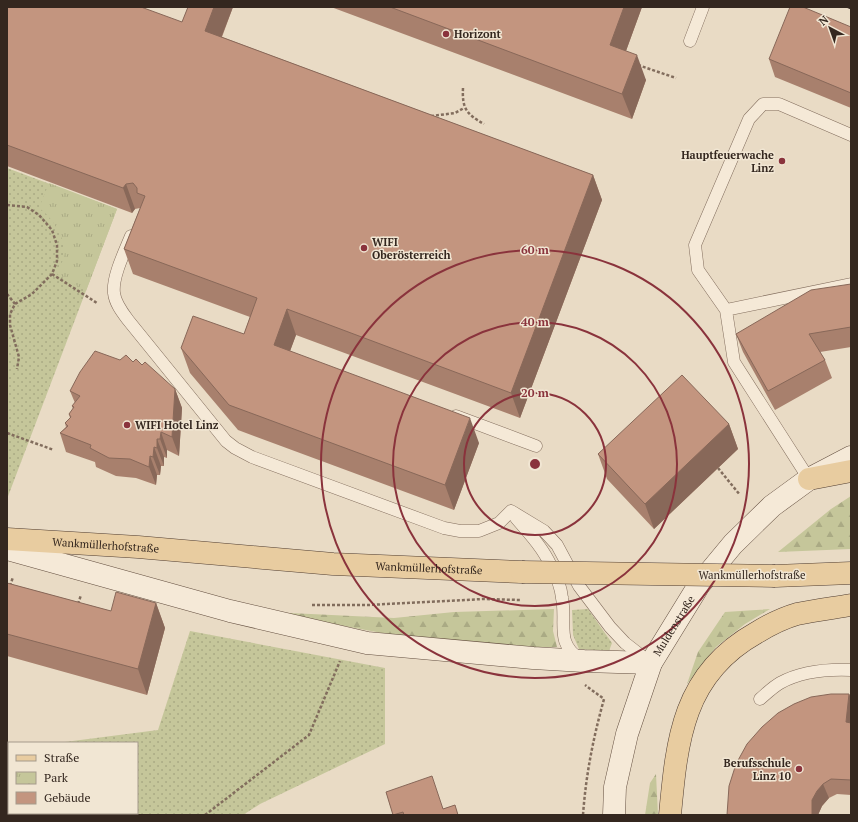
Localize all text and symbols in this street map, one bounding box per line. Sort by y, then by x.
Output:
north arrow [810,8,850,48]
text: N [816,12,832,28]
place label: Horizont [454,27,502,41]
marker: Horizont [441,29,451,39]
place label: Hauptfeuerwache Linz [681,148,774,175]
marker: Hauptfeuerwache Linz [777,156,787,166]
place label: WIFI Oberösterreich [372,235,451,262]
text: 60 m [521,242,549,257]
marker: WIFI Oberösterreich [359,243,369,253]
text: 40 m [521,314,549,329]
text: 20 m [521,385,549,400]
place label: WIFI Hotel Linz [135,418,219,432]
marker: WIFI Hotel Linz [122,420,132,430]
centre of rings [528,457,542,471]
street label: Wankmüllerhofstraße [52,535,160,556]
street label: Wankmüllerhofstraße [375,559,483,577]
street label: Wankmüllerhofstraße [699,568,806,582]
street label: Muldenstraße [650,593,698,659]
legend [8,742,138,814]
text: Straße [44,750,79,765]
place label: Berufsschule Linz 10 [724,756,791,783]
marker: Berufsschule Linz 10 [794,764,804,774]
text: Park [44,770,69,785]
text: Gebäude [44,790,90,805]

